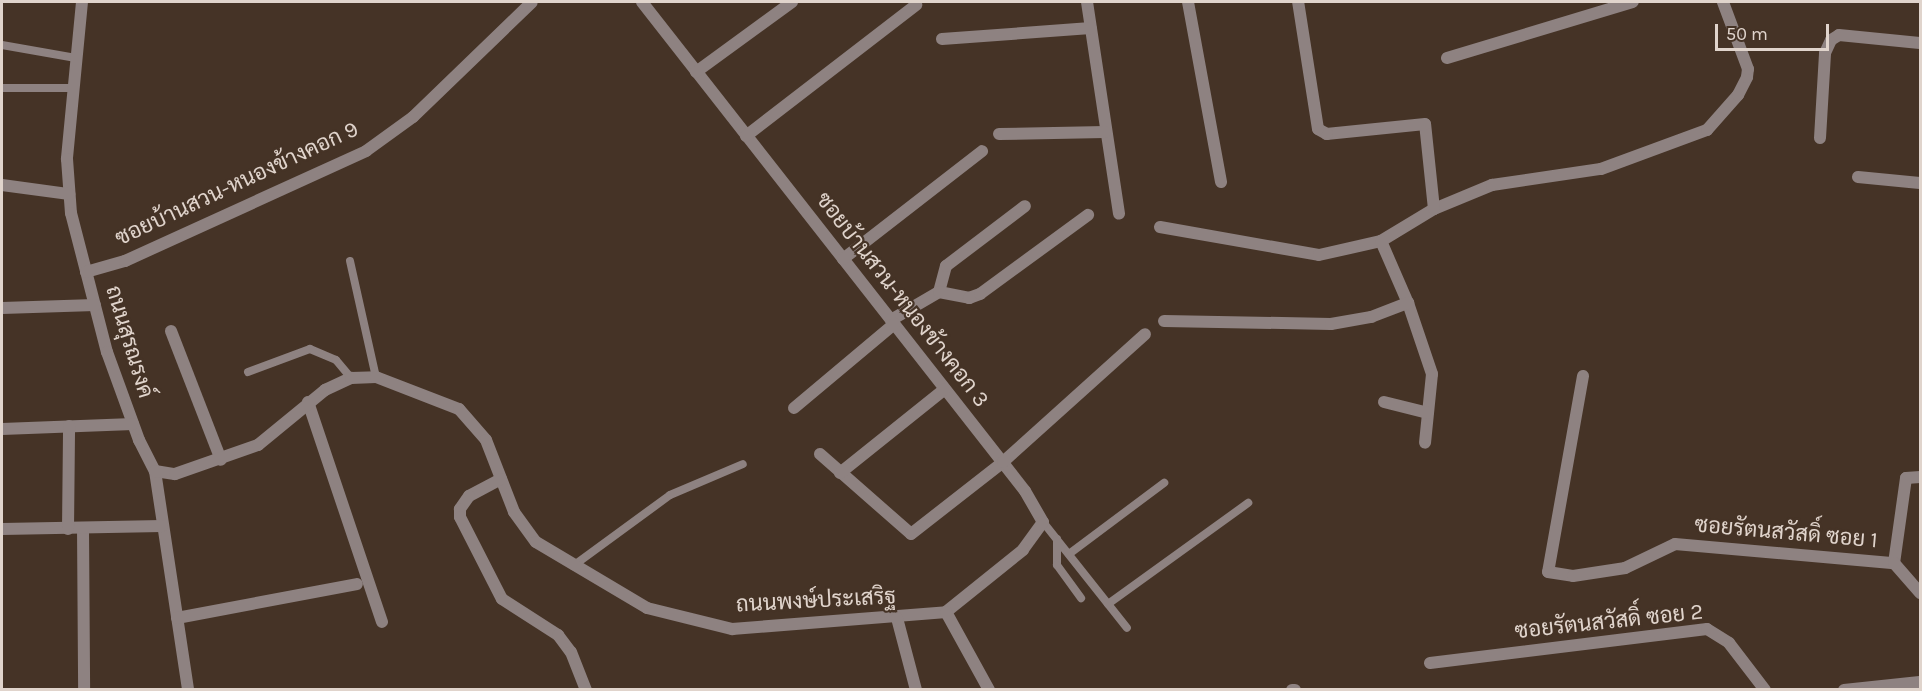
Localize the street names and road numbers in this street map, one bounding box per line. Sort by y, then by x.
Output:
street label: ซอยบ้านสวน-หนองข้างคอก 9 [111,116,363,252]
street label: ซอยบ้านสวน-หนองข้างคอก 3 [810,187,994,413]
street label: ถนนสุรณรงค์ [99,282,159,402]
street label: ซอยรัตนสวัสดิ์ ซอย 1 [1693,512,1879,554]
street label: ถนนพงษ์ประเสริฐ [735,584,897,618]
street label: ซอยรัตนสวัสดิ์ ซอย 2 [1514,599,1704,645]

